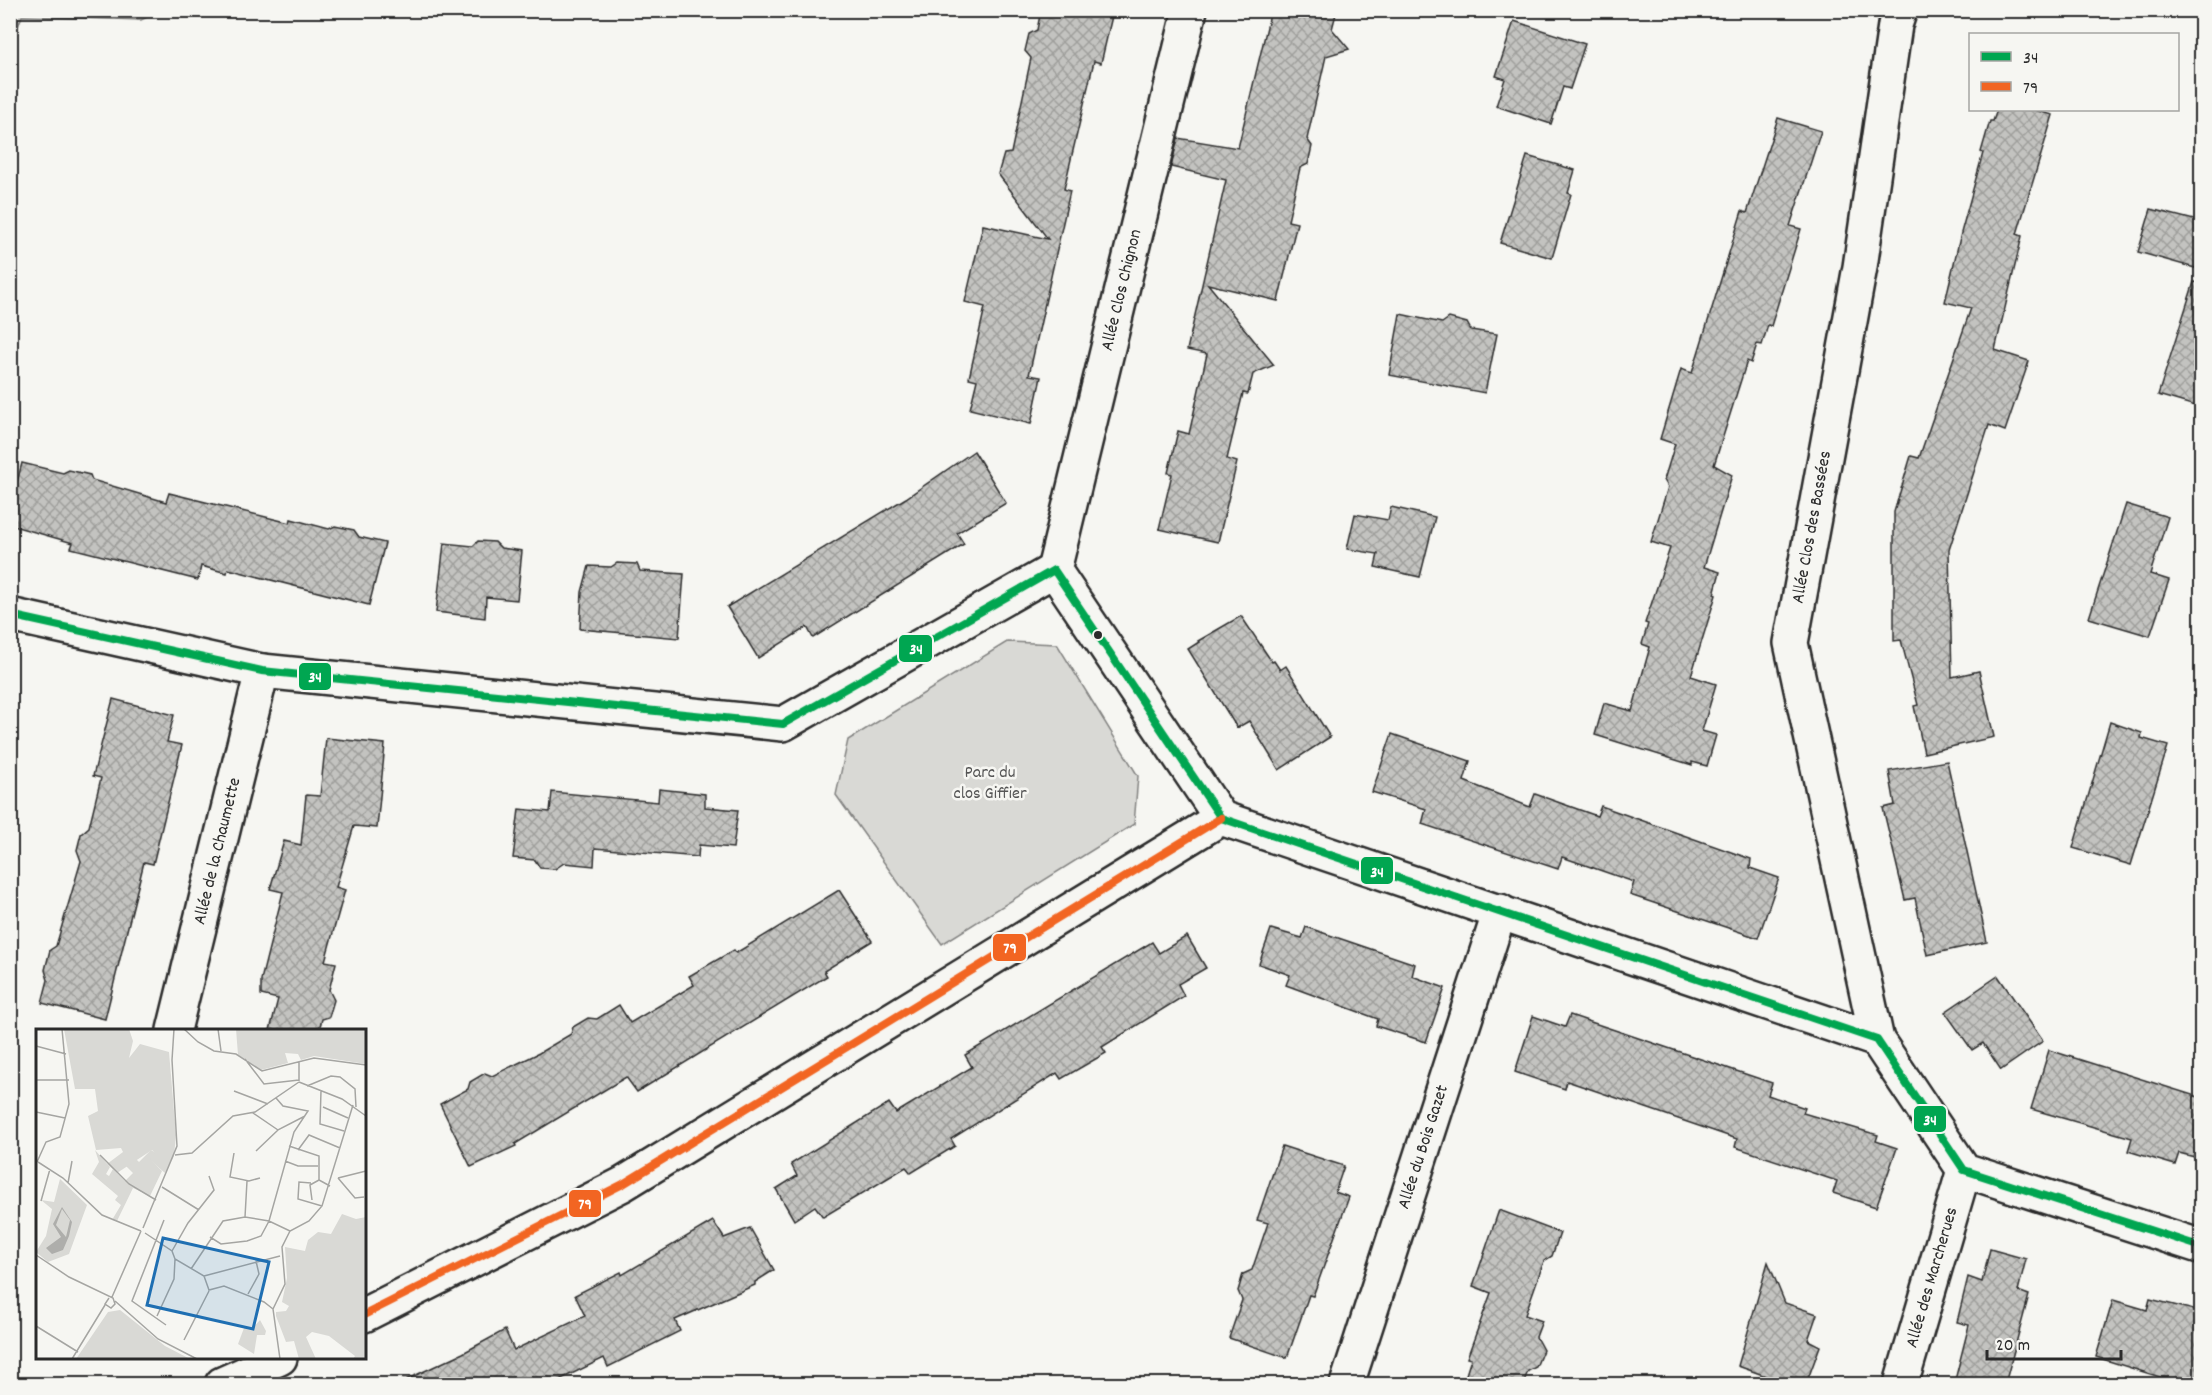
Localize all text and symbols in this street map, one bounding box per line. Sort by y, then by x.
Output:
legend [1969,33,2179,111]
text: 34 [2023,47,2038,72]
text: 79 [2023,77,2038,102]
street label: Allée Clos Chignon [1095,227,1149,353]
street label: Allée Clos des Bassées [1786,449,1839,605]
unlabelled marker [1092,629,1104,641]
line badge: 34 [898,634,933,663]
text: 34 [909,639,923,662]
line badge: 34 [298,662,332,691]
text: 34 [308,667,322,690]
park label: Parc du clos Giffier [953,761,1027,807]
street label: Allée de la Chaumette [188,775,248,927]
line badge: 34 [1360,856,1394,885]
text: 34 [1370,862,1384,885]
line badge: 79 [992,933,1027,962]
text: 79 [1003,938,1017,961]
inset map [36,1029,366,1359]
street label: Allée du Bois Gazet [1392,1081,1456,1212]
line badge: 34 [1913,1105,1947,1133]
text: 34 [1923,1110,1937,1133]
line badge: 79 [568,1189,602,1218]
text: 79 [578,1194,592,1217]
street label: Allée des Marcherues [1900,1204,1965,1351]
scale bar [1987,1323,2120,1361]
text: 20 m [1996,1334,2030,1359]

